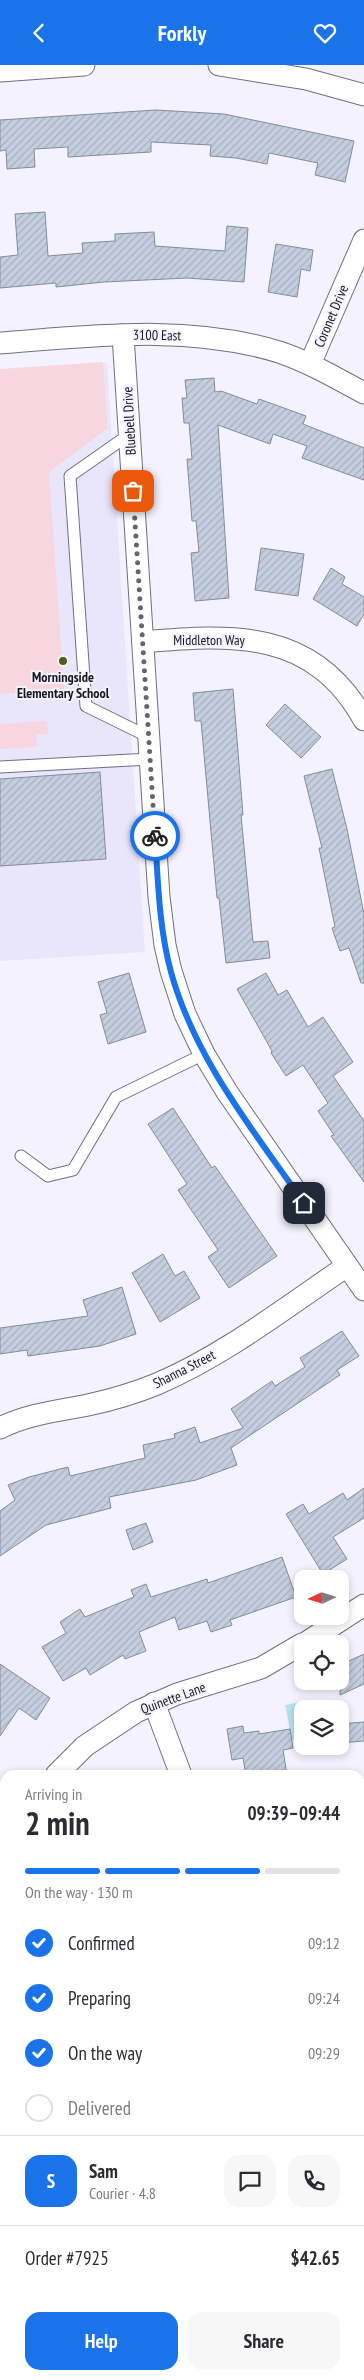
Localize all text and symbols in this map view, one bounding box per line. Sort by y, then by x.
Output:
icon: back [25,19,53,47]
text: Forkly [158,19,206,47]
icon: heart [311,19,339,47]
street label: Coronet Drive [310,282,352,350]
street label: 3100 East [133,326,181,344]
street label: Bluebell Drive [118,386,140,456]
pin [112,470,154,512]
icon: bag [119,477,147,505]
street label: Middleton Way [173,631,246,649]
marker: Morningside Elementary School [57,655,69,667]
place label: Morningside Elementary School [17,668,110,702]
courier [130,811,180,861]
icon: bike [141,822,169,850]
pin [283,1182,325,1224]
icon: home [290,1189,318,1217]
street label: Shanna Street [150,1346,218,1392]
north arrow [294,1570,349,1625]
map controls [294,1570,349,1755]
button: locate [294,1635,349,1690]
street label: Quinette Lane [138,1678,208,1718]
button: layers [294,1700,349,1755]
text: Arriving in [25,1784,82,1804]
text: 09:39–09:44 [247,1801,340,1825]
text: 2 min [25,1802,90,1844]
text: On the way · 130 m [25,1882,133,1902]
icon: check [25,1929,53,1957]
text: Confirmed [68,1931,135,1955]
text: 09:12 [308,1933,340,1953]
icon: check [25,1984,53,2012]
text: Preparing [68,1986,131,2010]
text: 09:24 [308,1988,340,2008]
icon: check [25,2039,53,2067]
text: On the way [68,2041,142,2065]
text: 09:29 [308,2043,340,2063]
text: Delivered [68,2096,131,2120]
button: chat [224,2155,276,2207]
button: phone [288,2155,340,2207]
text: Sam [89,2159,118,2183]
text: S [47,2169,55,2193]
text: Courier · 4.8 [89,2183,156,2203]
text: Order #7925 [25,2246,109,2270]
text: $42.65 [291,2246,340,2270]
button: Help [25,2312,178,2370]
button: Share [188,2312,340,2370]

